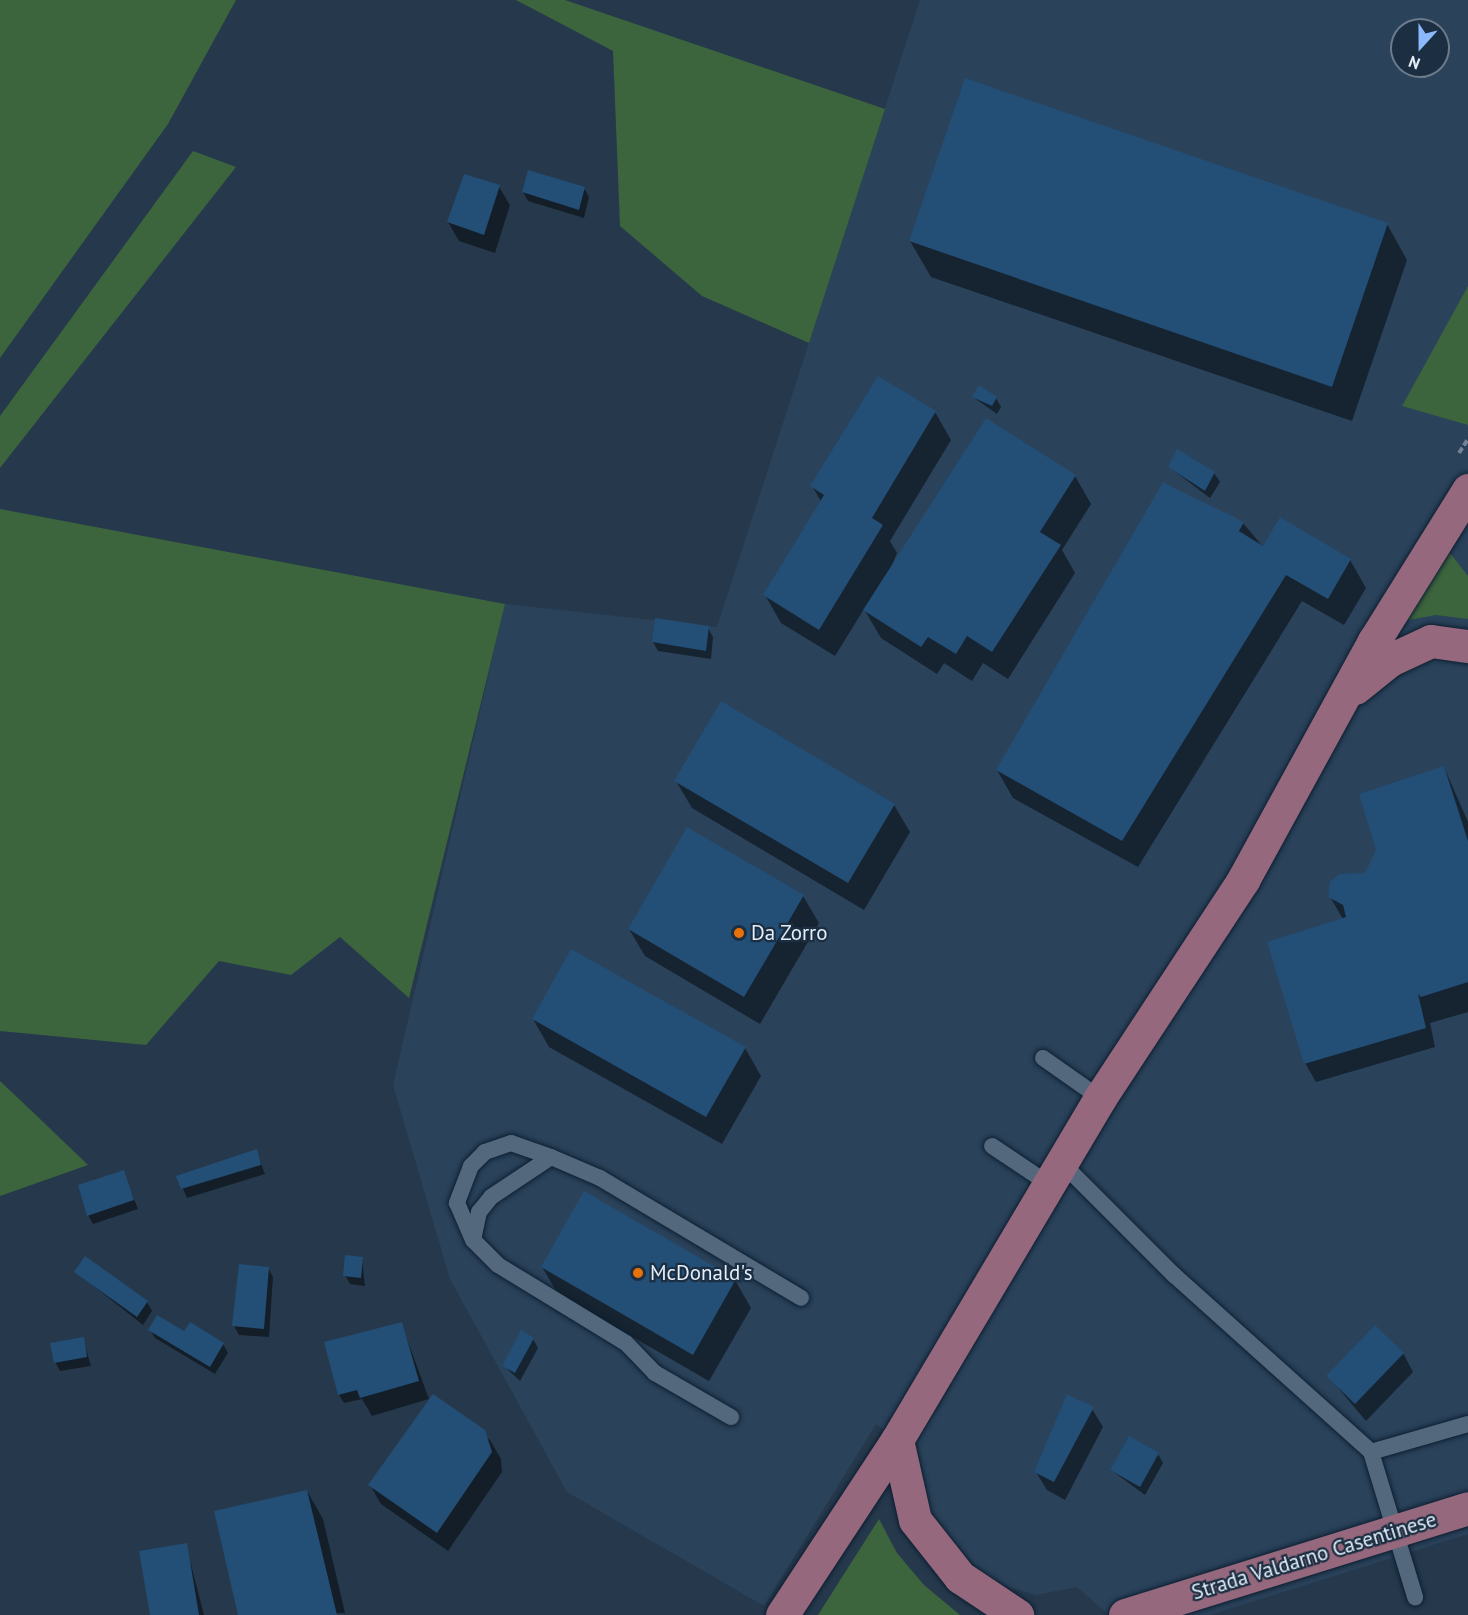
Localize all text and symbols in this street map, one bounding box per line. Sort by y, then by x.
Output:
north arrow [1390,18,1450,78]
text: N [1406,52,1423,74]
place label: Da Zorro [751,920,828,946]
marker: Da Zorro [732,926,746,940]
place label: McDonald's [650,1260,753,1286]
marker: McDonald's [631,1266,645,1280]
street label: Strada Valdarno Casentinese [1188,1507,1440,1605]

